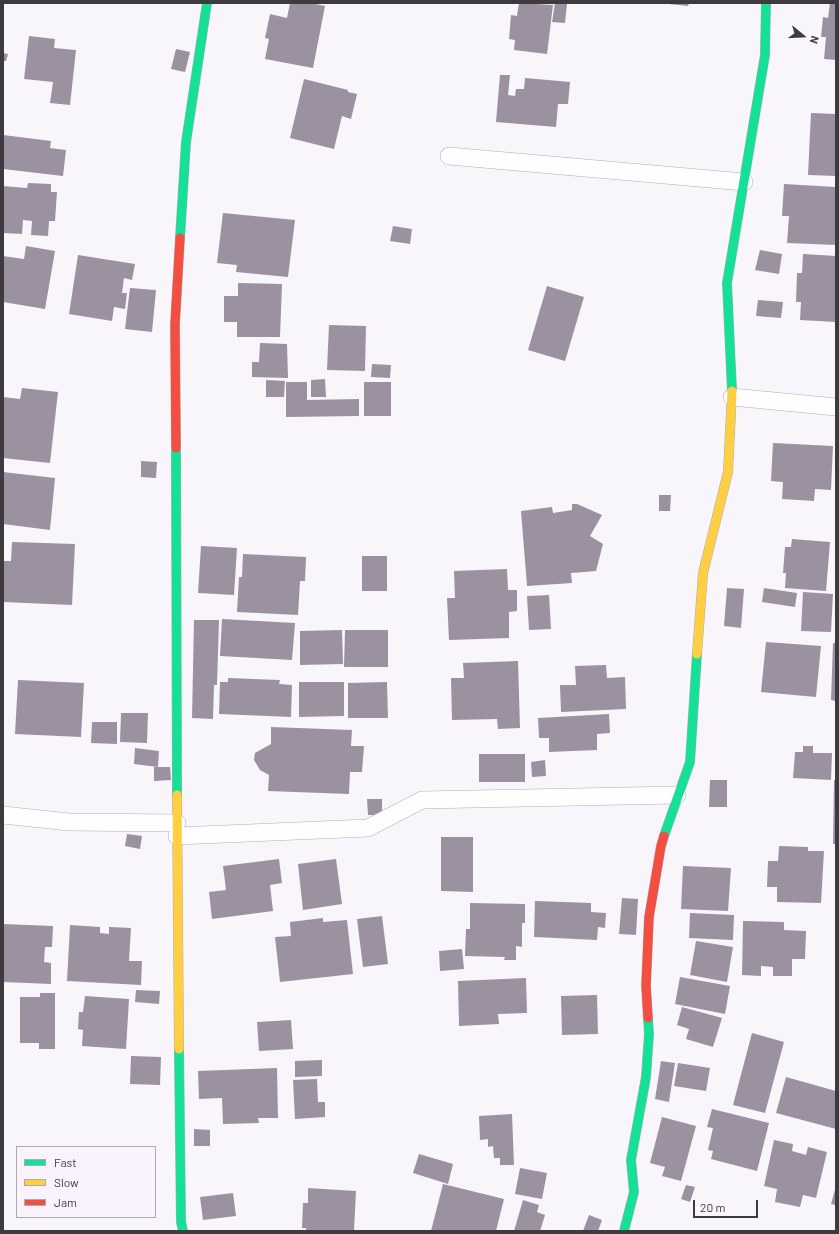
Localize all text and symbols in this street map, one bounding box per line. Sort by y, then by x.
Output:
north arrow [783,16,823,56]
text: N [808,34,822,45]
legend [16,1146,156,1218]
text: Fast [54,1155,77,1169]
text: Slow [54,1175,79,1189]
scale bar [695,1192,760,1218]
text: Jam [54,1195,77,1209]
text: 20 m [700,1200,726,1214]

